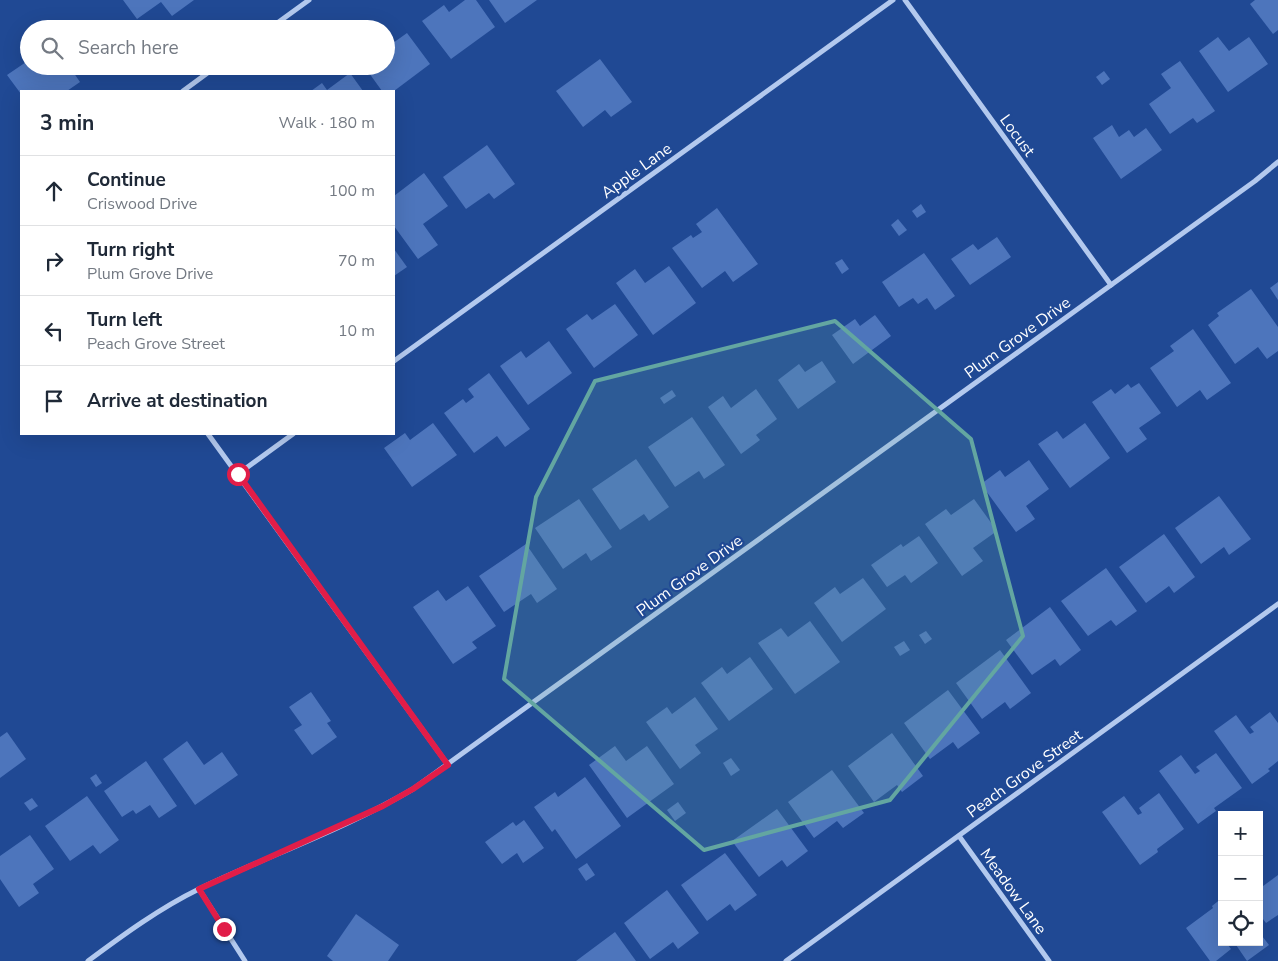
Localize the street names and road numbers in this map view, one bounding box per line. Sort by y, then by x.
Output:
street label: Locust [994,110,1040,161]
street label: Apple Lane [597,138,676,204]
street label: Plum Grove Drive [960,292,1075,384]
street label: Plum Grove Drive [632,530,747,622]
street label: Peach Grove Street [962,724,1087,823]
street label: Meadow Lane [975,844,1052,939]

